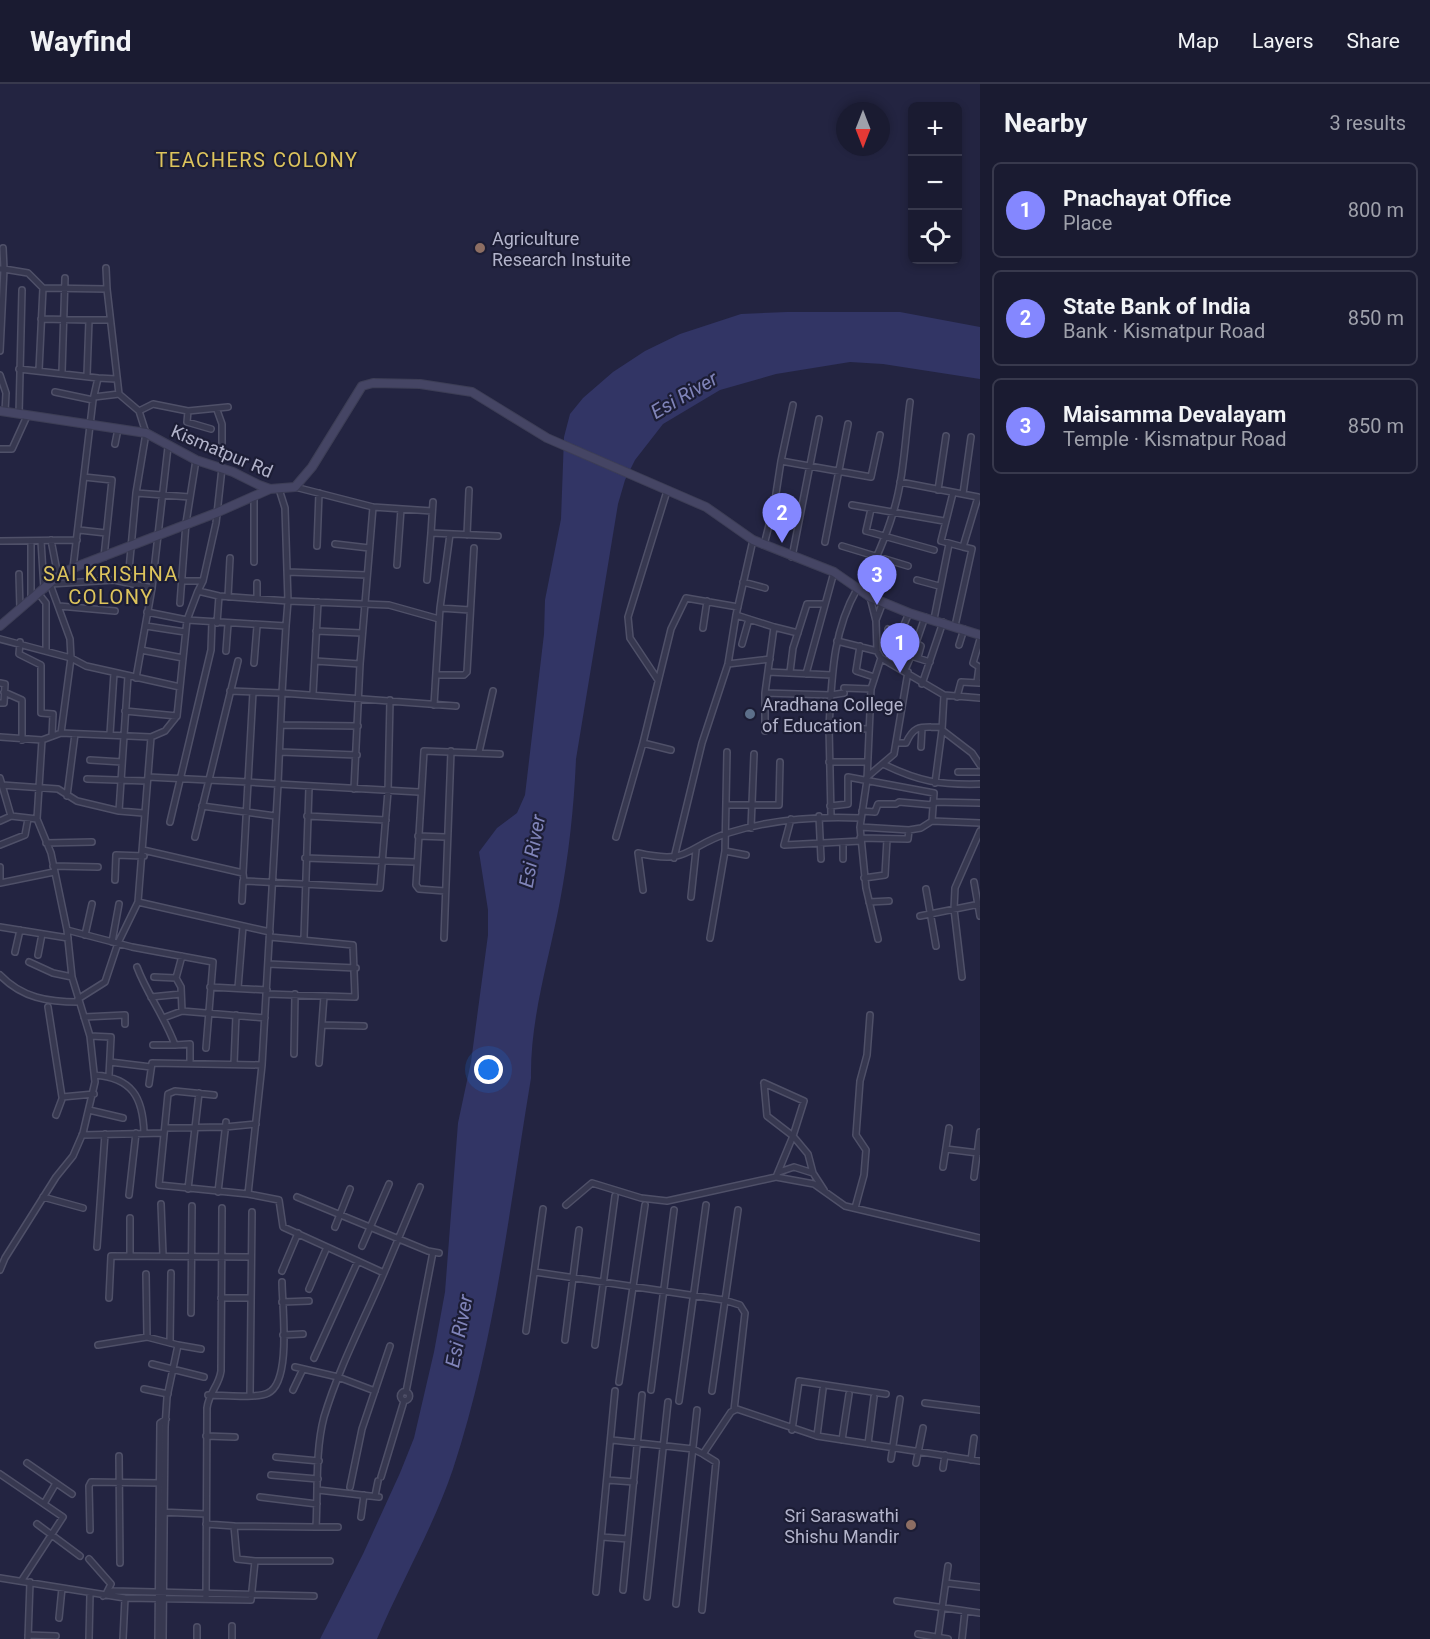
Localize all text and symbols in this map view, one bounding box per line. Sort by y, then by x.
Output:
text: Wayfind [30,25,131,58]
text: Map [1177,29,1219,53]
text: Layers [1252,29,1313,53]
text: Share [1346,29,1400,53]
north arrow [836,102,890,156]
map controls [908,102,962,264]
button: + [908,102,962,156]
text: Nearby [1004,108,1087,138]
text: 3 results [1330,111,1406,135]
district label: TEACHERS COLONY [155,148,359,172]
button: − [908,156,962,210]
text: Pnachayat Office [1063,186,1231,211]
text: 1 [1020,198,1031,222]
text: 800 m [1348,198,1404,222]
button: locate [908,210,962,264]
text: Place [1063,211,1112,235]
place label: Agriculture Research Instuite [492,228,631,270]
marker: Agriculture Research Instuite [473,241,487,255]
text: State Bank of India [1063,294,1250,319]
text: 2 [1020,306,1031,330]
text: 850 m [1348,306,1404,330]
text: Bank · Kismatpur Road [1063,319,1265,343]
water label: Esi River [646,366,723,424]
text: Maisamma Devalayam [1063,402,1286,427]
text: 3 [1020,414,1031,438]
text: 850 m [1348,414,1404,438]
street label: Kismatpur Rd [168,420,276,482]
text: Temple · Kismatpur Road [1063,427,1287,451]
pin: 2 [762,494,802,543]
pin: 3 [858,556,896,605]
district label: SAI KRISHNA COLONY [43,562,179,609]
pin: 1 [880,624,920,673]
place label: Aradhana College of Education [762,694,903,736]
marker: Aradhana College of Education [743,707,757,721]
water label: Esi River [514,811,550,889]
your location [474,1055,503,1084]
water label: Esi River [440,1291,478,1369]
place label: Sri Saraswathi Shishu Mandir [784,1505,899,1547]
marker: Sri Saraswathi Shishu Mandir [904,1518,918,1532]

